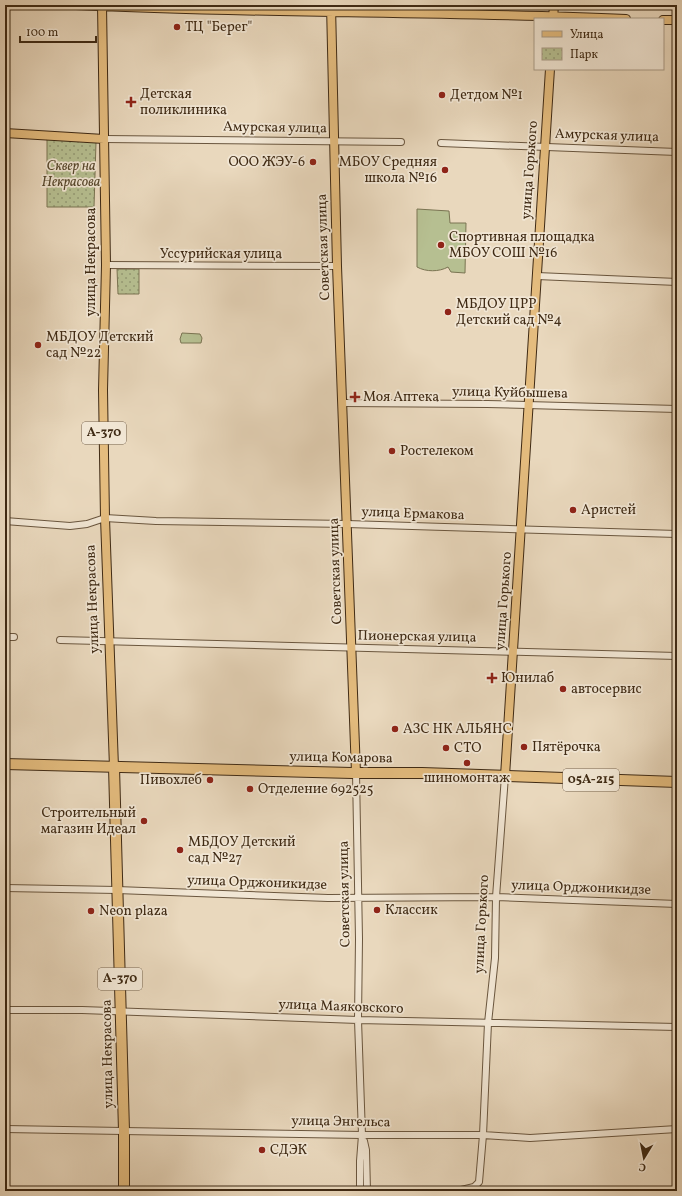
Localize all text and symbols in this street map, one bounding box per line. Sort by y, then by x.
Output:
scale bar [20,18,96,44]
place label: ТЦ "Берег" [185,18,252,37]
legend [534,18,664,70]
marker: ТЦ "Берег" [172,22,182,32]
text: 100 m [26,25,59,41]
text: Улица [570,27,603,43]
text: Парк [570,47,598,63]
place label: Детская поликлиника [140,85,227,120]
place label: Детдом №1 [450,86,523,105]
marker: Детдом №1 [437,90,447,100]
marker: Детская поликлиника [125,96,137,108]
street label: Амурская улица [223,118,327,138]
street label: улица Горького [517,120,543,220]
street label: Амурская улица [555,125,659,147]
place label: ООО ЖЭУ-6 [228,153,305,172]
place label: МБОУ Средняя школа №16 [339,153,437,188]
park label: Сквер на Некрасова [42,157,101,192]
marker: ООО ЖЭУ-6 [308,157,318,167]
marker: МБОУ Средняя школа №16 [440,165,450,175]
street label: Советская улица [313,193,335,301]
street label: улица Некрасова [82,207,101,317]
place label: Спортивная площадка МБОУ СОШ №16 [449,228,595,263]
marker: Спортивная площадка МБОУ СОШ №16 [436,240,446,250]
street label: Уссурийская улица [160,245,282,264]
place label: МБДОУ ЦРР Детский сад №4 [456,295,562,330]
marker: МБДОУ ЦРР Детский сад №4 [443,307,453,317]
place label: МБДОУ Детский сад №22 [46,328,154,363]
marker: МБДОУ Детский сад №22 [33,340,43,350]
street label: улица Куйбышева [452,382,568,404]
place label: Моя Аптека [363,388,439,407]
marker: Моя Аптека [350,392,360,402]
road number: А-370 [82,422,126,444]
place label: Ростелеком [400,442,474,461]
marker: Ростелеком [387,446,397,456]
place label: Аристей [581,501,636,520]
street label: улица Ермакова [361,503,465,525]
marker: Аристей [568,505,578,515]
street label: Советская улица [325,517,347,625]
street label: улица Некрасова [82,544,104,654]
street label: улица Горького [491,551,517,651]
street label: Пионерская улица [357,626,477,648]
place label: Юнилаб [501,669,554,688]
marker: Юнилаб [486,672,498,684]
place label: автосервис [571,680,642,699]
marker: автосервис [558,684,568,694]
place label: АЗС НК АЛЬЯНС [403,720,512,739]
marker: АЗС НК АЛЬЯНС [390,724,400,734]
place label: Пятёрочка [532,738,601,757]
place label: СТО [454,739,481,758]
marker: Пятёрочка [519,742,529,752]
marker: СТО [441,743,451,753]
street label: улица Комарова [289,748,393,768]
marker: шиномонтаж [462,758,472,768]
place label: шиномонтаж [424,769,510,788]
road number: 05А-215 [563,769,619,791]
place label: Пивохлеб [140,771,202,790]
marker: Пивохлеб [205,775,215,785]
place label: Отделение 692525 [258,780,374,799]
marker: Отделение 692525 [245,784,255,794]
place label: Строительный магазин Идеал [41,804,136,839]
marker: Строительный магазин Идеал [139,816,149,826]
place label: МБДОУ Детский сад №27 [188,833,296,868]
street label: Советская улица [335,841,355,947]
marker: МБДОУ Детский сад №27 [175,845,185,855]
street label: улица Орджоникидзе [187,871,328,895]
street label: улица Горького [470,874,494,974]
street label: улица Орджоникидзе [511,876,652,900]
place label: Классик [385,901,438,920]
place label: Neon plaza [99,902,168,921]
marker: Классик [372,905,382,915]
marker: Neon plaza [86,906,96,916]
road number: А-370 [98,968,142,990]
street label: улица Маяковского [278,995,404,1019]
street label: улица Некрасова [98,999,118,1109]
street label: улица Энгельса [291,1112,391,1132]
north arrow [624,1138,664,1178]
place label: СДЭК [270,1141,308,1160]
marker: СДЭК [257,1145,267,1155]
text: С [638,1158,647,1174]

